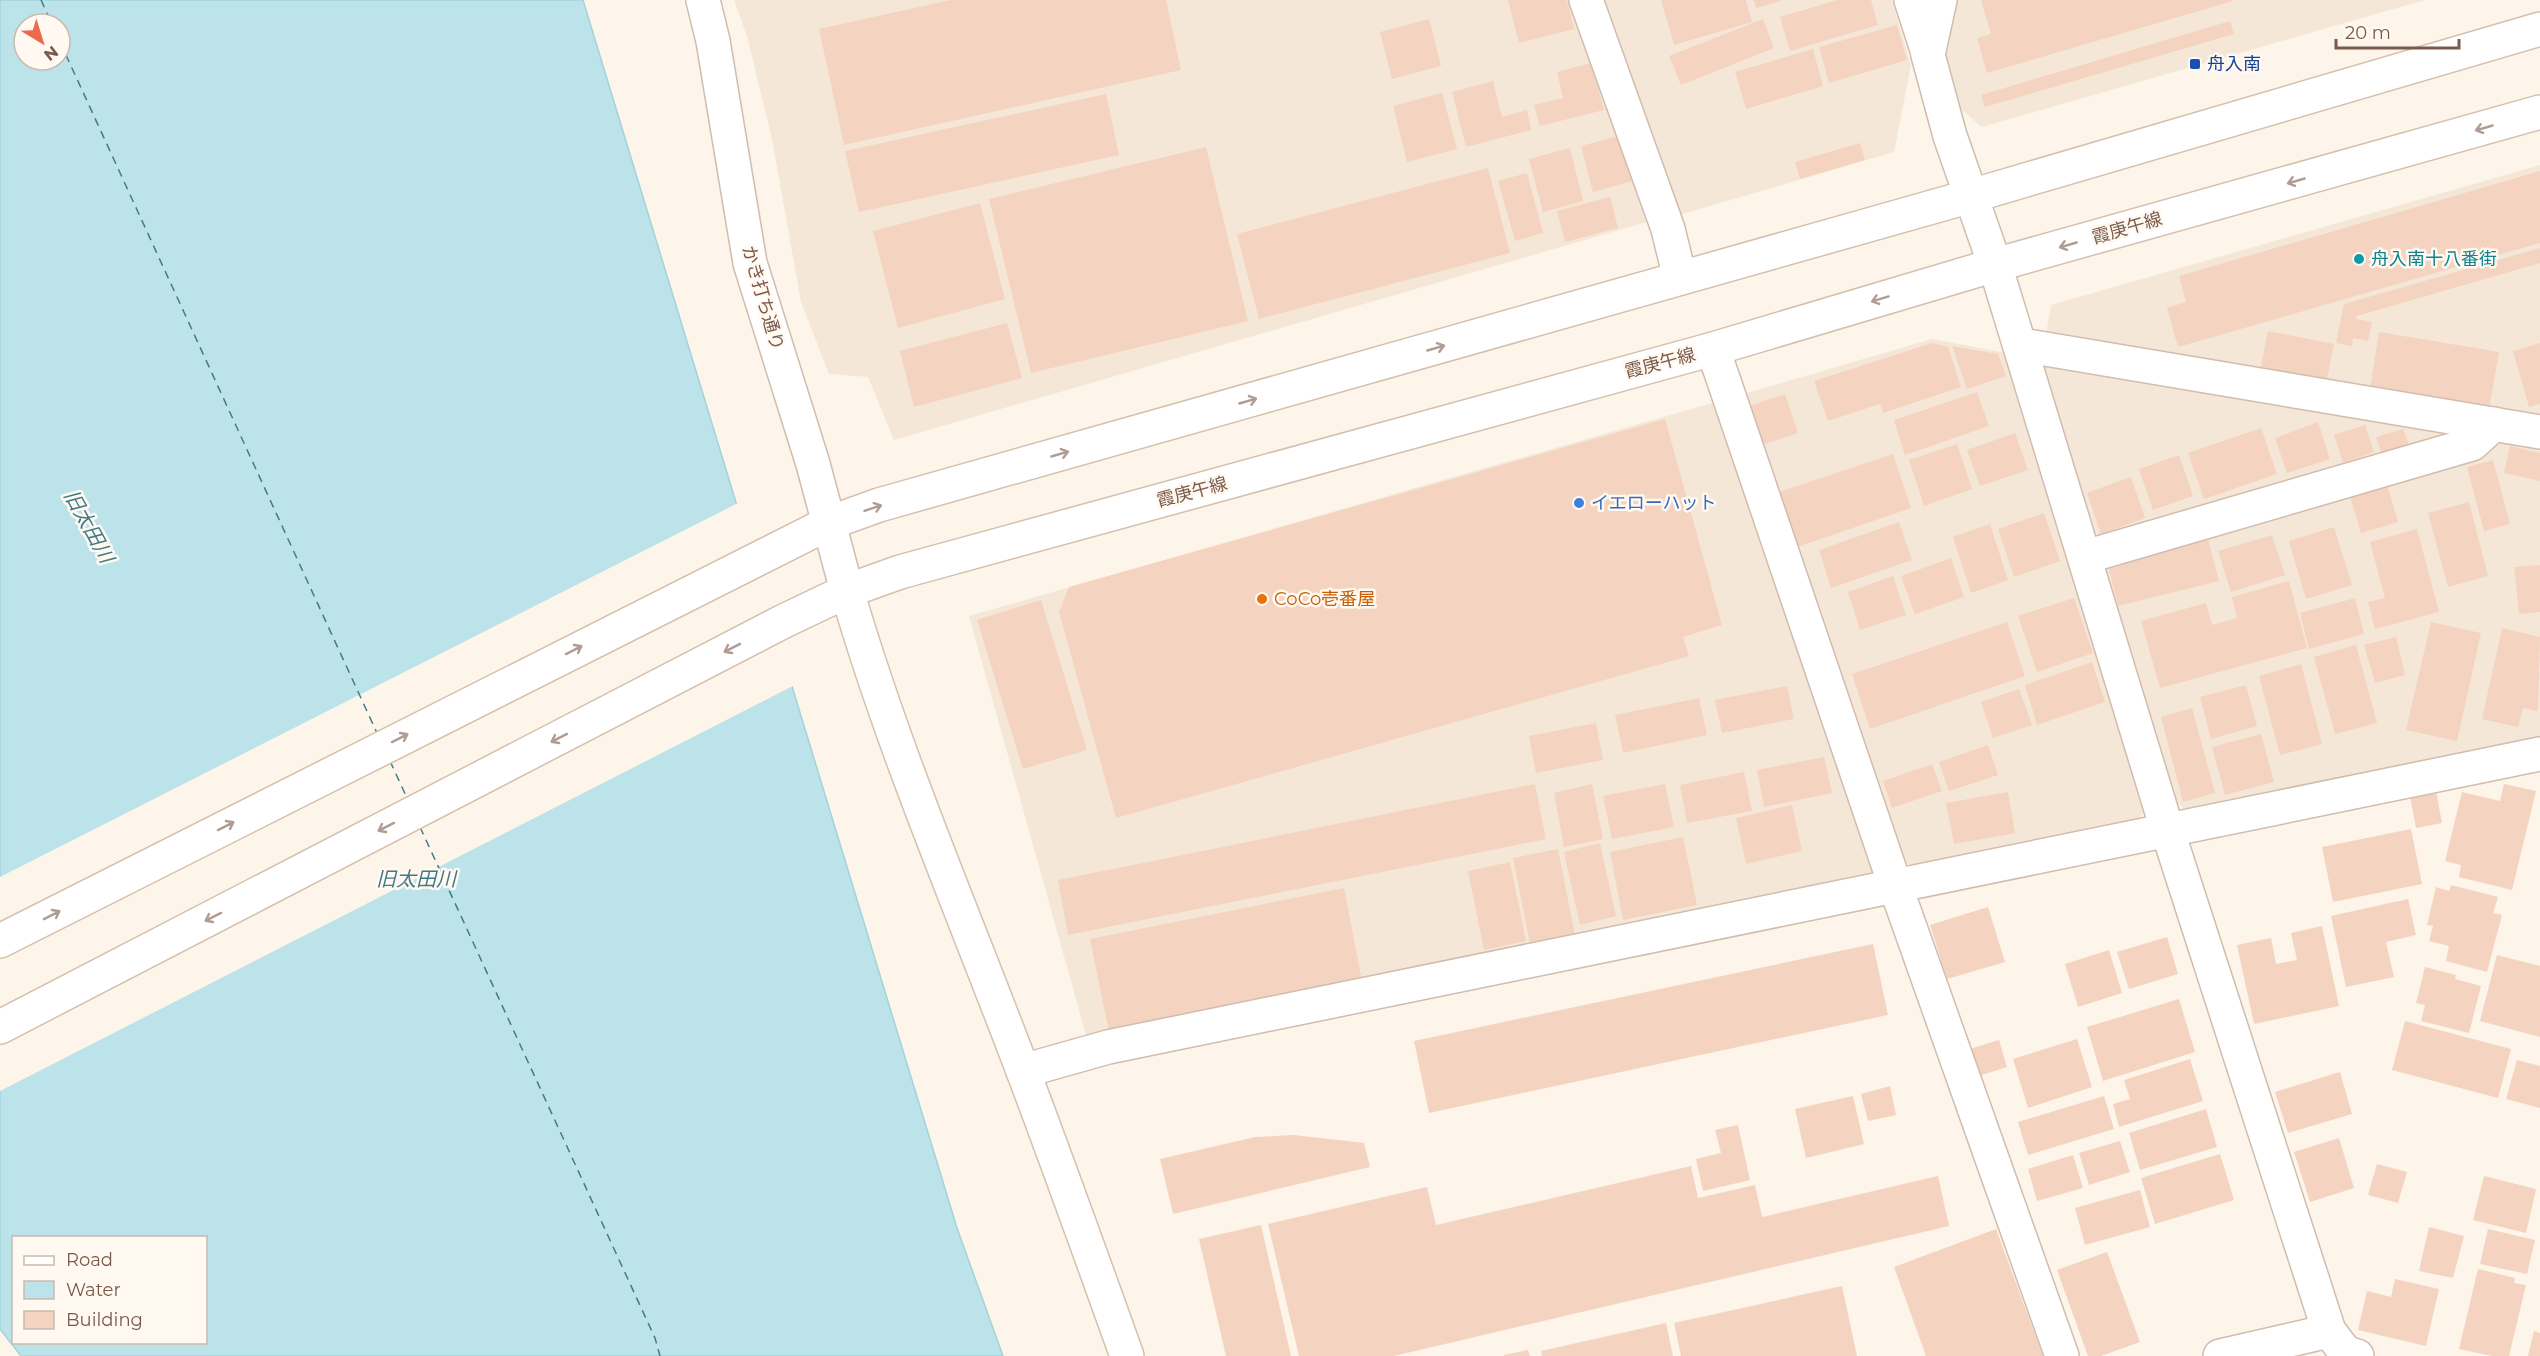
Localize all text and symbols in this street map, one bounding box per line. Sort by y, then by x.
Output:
north arrow [12,12,72,72]
scale bar [2336,12,2459,50]
text: 20 m [2345,22,2391,44]
text: N [40,42,62,65]
place label: 舟入南 [2207,53,2261,75]
marker: 舟入南 [2188,57,2202,71]
one-way arrow [2475,123,2494,134]
one-way arrow [2287,176,2306,187]
street label: 霞庚午線 [2089,208,2165,248]
one-way arrow [2059,240,2078,251]
street label: かき打ち通り [738,243,788,353]
place label: 舟入南十八番街 [2371,248,2497,270]
marker: 舟入南十八番街 [2352,252,2366,266]
one-way arrow [1871,294,1890,305]
one-way arrow [1426,341,1445,353]
street label: 霞庚午線 [1622,343,1698,383]
one-way arrow [1238,395,1257,406]
one-way arrow [1050,448,1069,459]
street label: 霞庚午線 [1154,472,1230,512]
water label: 旧太田川 [59,485,120,569]
place label: イエローハット [1591,492,1716,514]
marker: イエローハット [1572,496,1586,510]
one-way arrow [863,501,882,512]
place label: CoCo壱番屋 [1274,588,1375,610]
marker: CoCo壱番屋 [1255,592,1269,606]
one-way arrow [724,642,741,654]
one-way arrow [565,644,582,656]
one-way arrow [391,732,408,744]
one-way arrow [550,732,568,744]
one-way arrow [217,820,235,832]
one-way arrow [377,822,395,833]
water label: 旧太田川 [376,867,458,891]
one-way arrow [43,908,61,920]
one-way arrow [204,912,222,923]
legend [12,1236,207,1344]
text: Road [66,1249,113,1271]
text: Water [66,1279,121,1301]
text: Building [66,1309,143,1331]

